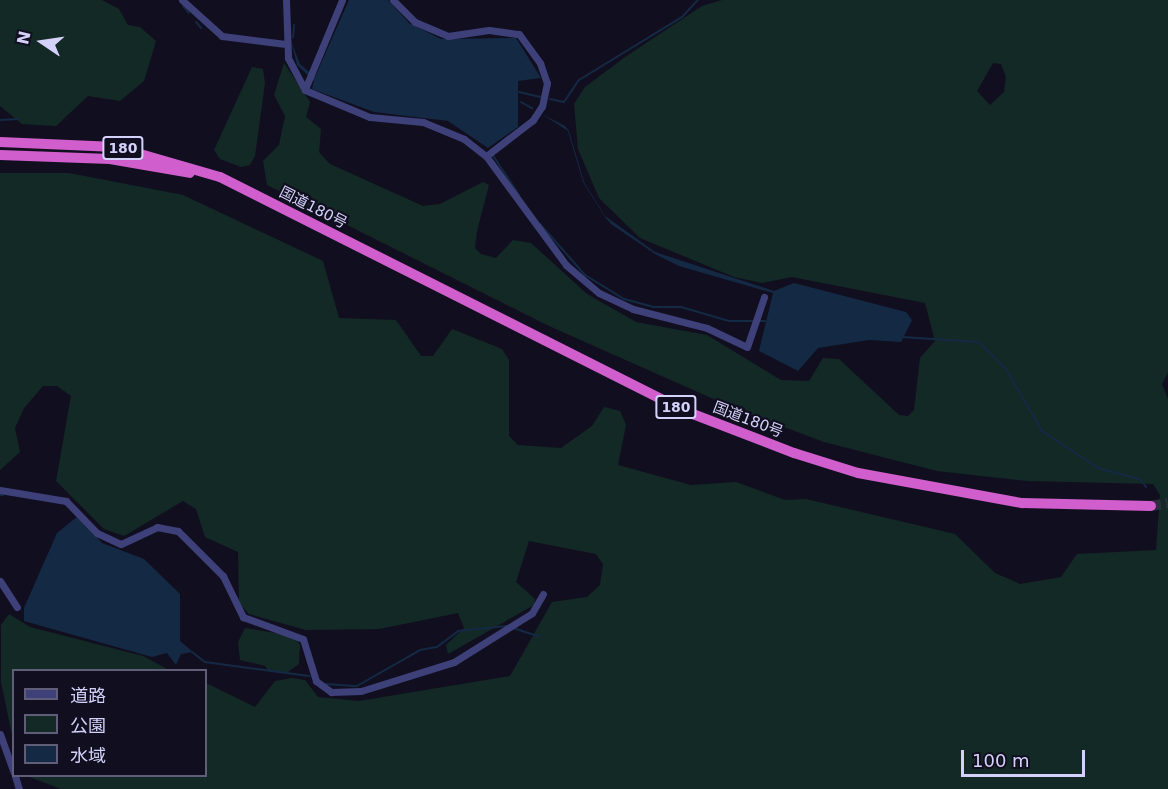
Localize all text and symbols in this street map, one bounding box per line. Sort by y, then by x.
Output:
north arrow [12,12,72,72]
text: N [13,29,35,47]
road number: 180 [102,137,144,159]
street label: 国道180号 [276,183,350,233]
road number: 180 [655,396,697,418]
street label: 国道180号 [710,398,786,442]
legend [12,669,207,777]
text: 道路 [70,685,106,706]
text: 公園 [70,715,106,736]
scale bar [964,738,1088,776]
text: 水域 [70,745,106,766]
text: 100 m [972,750,1030,771]

